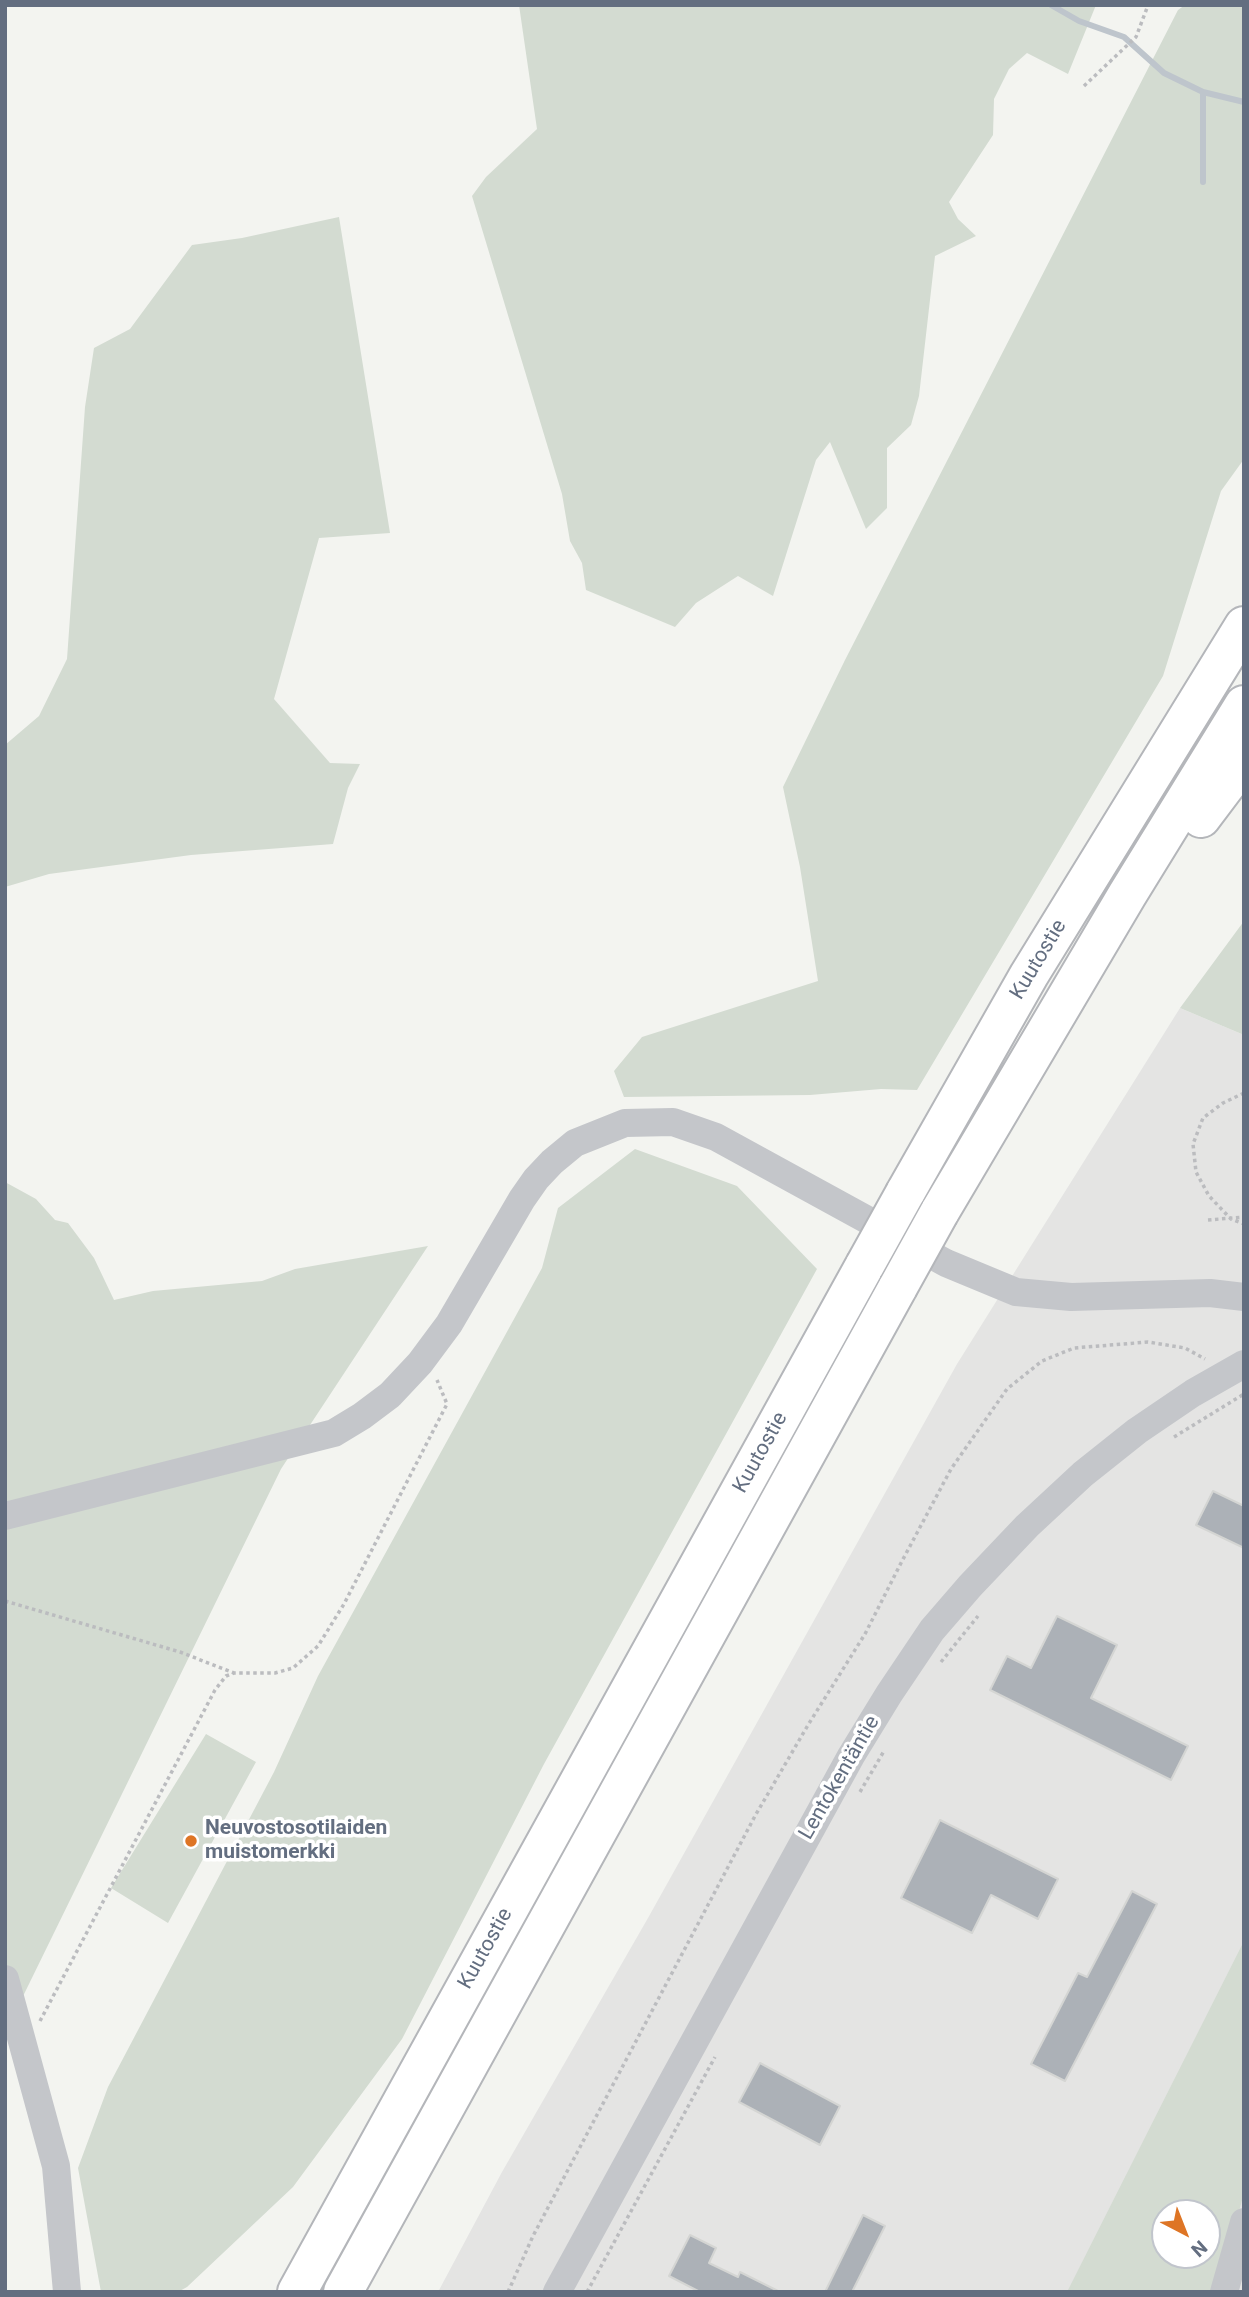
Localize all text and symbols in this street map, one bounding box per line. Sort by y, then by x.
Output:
street label: Kuutostie [1005,916,1073,1004]
street label: Kuutostie [728,1408,794,1498]
street label: Lentokentäntie [794,1712,886,1844]
place label: Neuvostosotilaiden muistomerkki [205,1816,387,1866]
marker: Neuvostosotilaiden muistomerkki [183,1833,199,1849]
street label: Kuutostie [453,1904,519,1994]
north arrow [1151,2199,1221,2269]
text: N [1186,2235,1212,2262]

